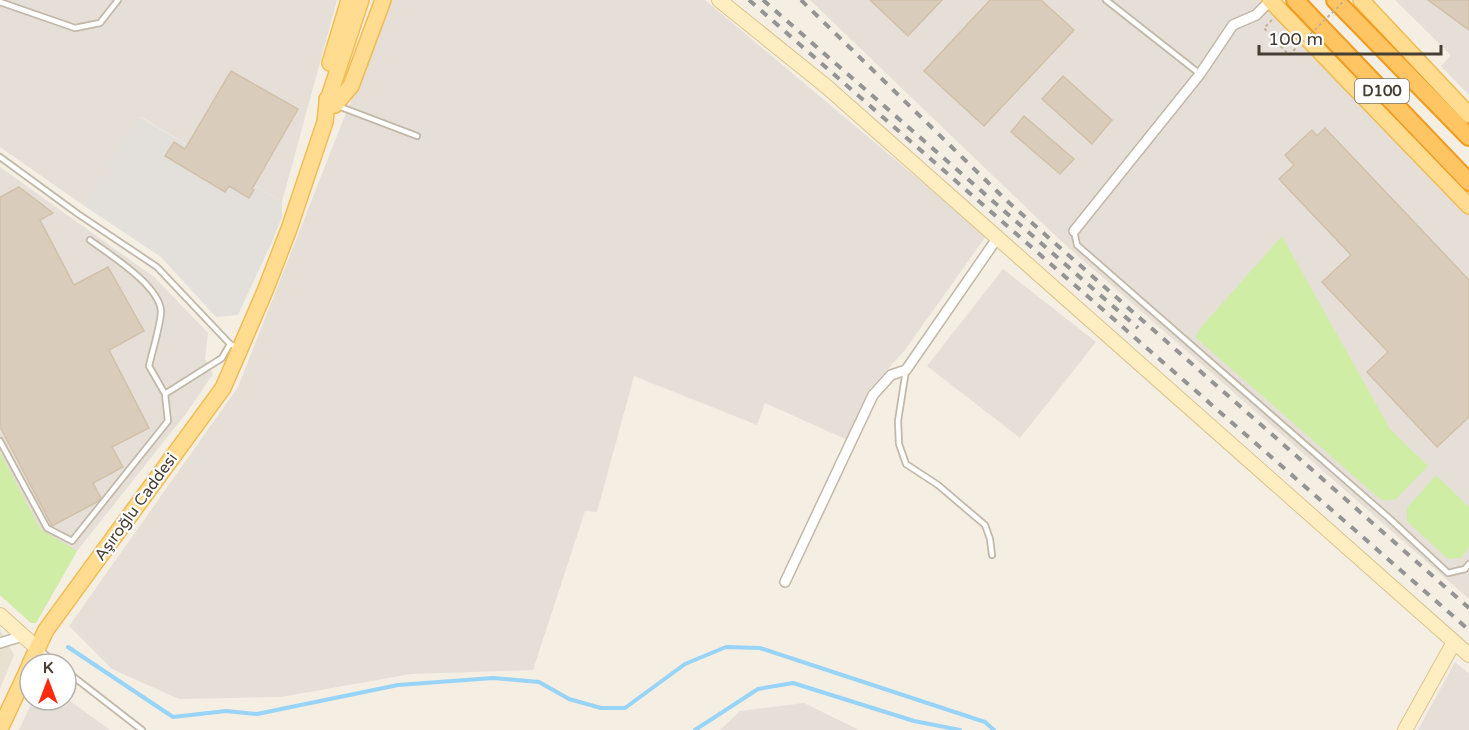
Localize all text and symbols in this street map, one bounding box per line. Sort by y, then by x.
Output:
scale bar [1259,18,1440,56]
text: 100 m [1268,28,1323,50]
road number: D100 [1355,79,1409,103]
street label: Aşıroğlu Caddesi [90,449,182,565]
north arrow [18,652,78,712]
text: K [43,658,54,678]

